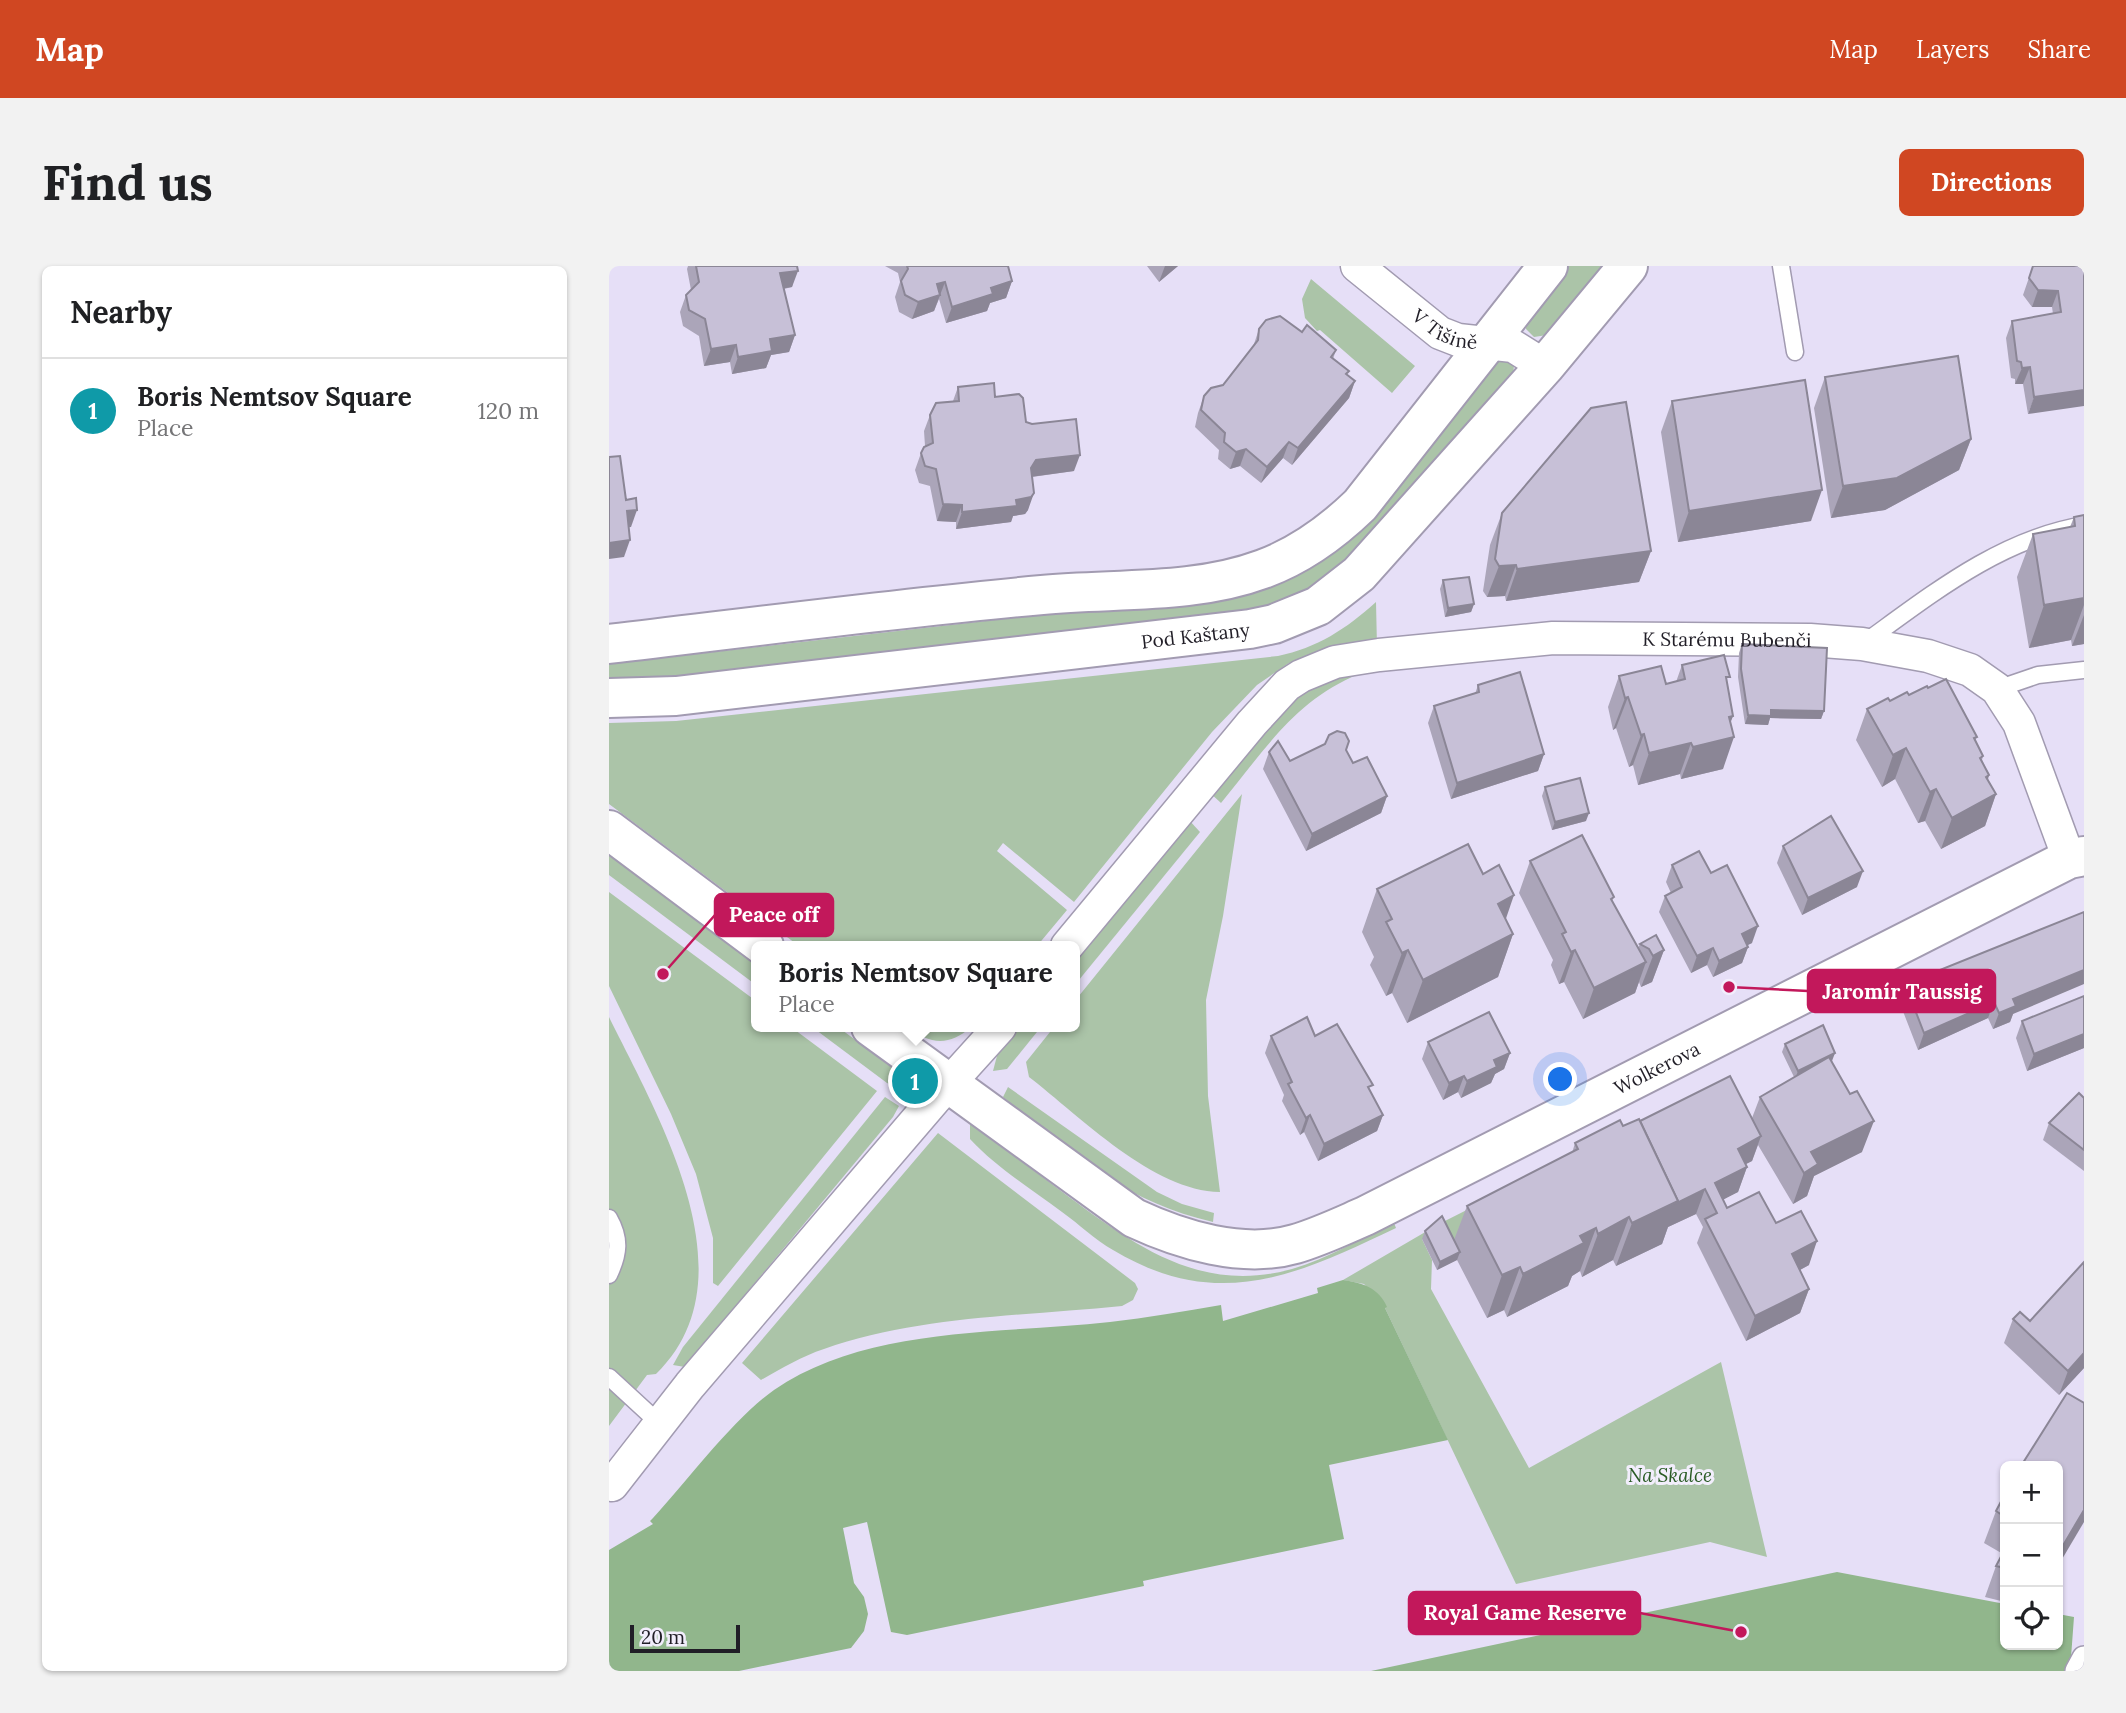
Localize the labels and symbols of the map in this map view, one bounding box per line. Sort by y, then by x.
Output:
street label: V Tišině [1407,303,1479,354]
street label: Pod Kaštany [1140,617,1251,654]
street label: K Starému Bubenči [1642,627,1811,652]
callout: Peace off [715,894,833,936]
text: Peace off [729,901,820,928]
callout: Jaromír Taussig [1808,970,1995,1012]
text: Jaromír Taussig [1822,978,1983,1005]
street label: Wolkerova [1610,1036,1704,1100]
pin: 1 [892,1055,938,1107]
your location [1543,1062,1577,1096]
park label: Na Skalce [1628,1463,1712,1487]
callout: Royal Game Reserve [1409,1592,1640,1634]
text: Royal Game Reserve [1424,1599,1626,1626]
scale bar [630,1622,740,1654]

